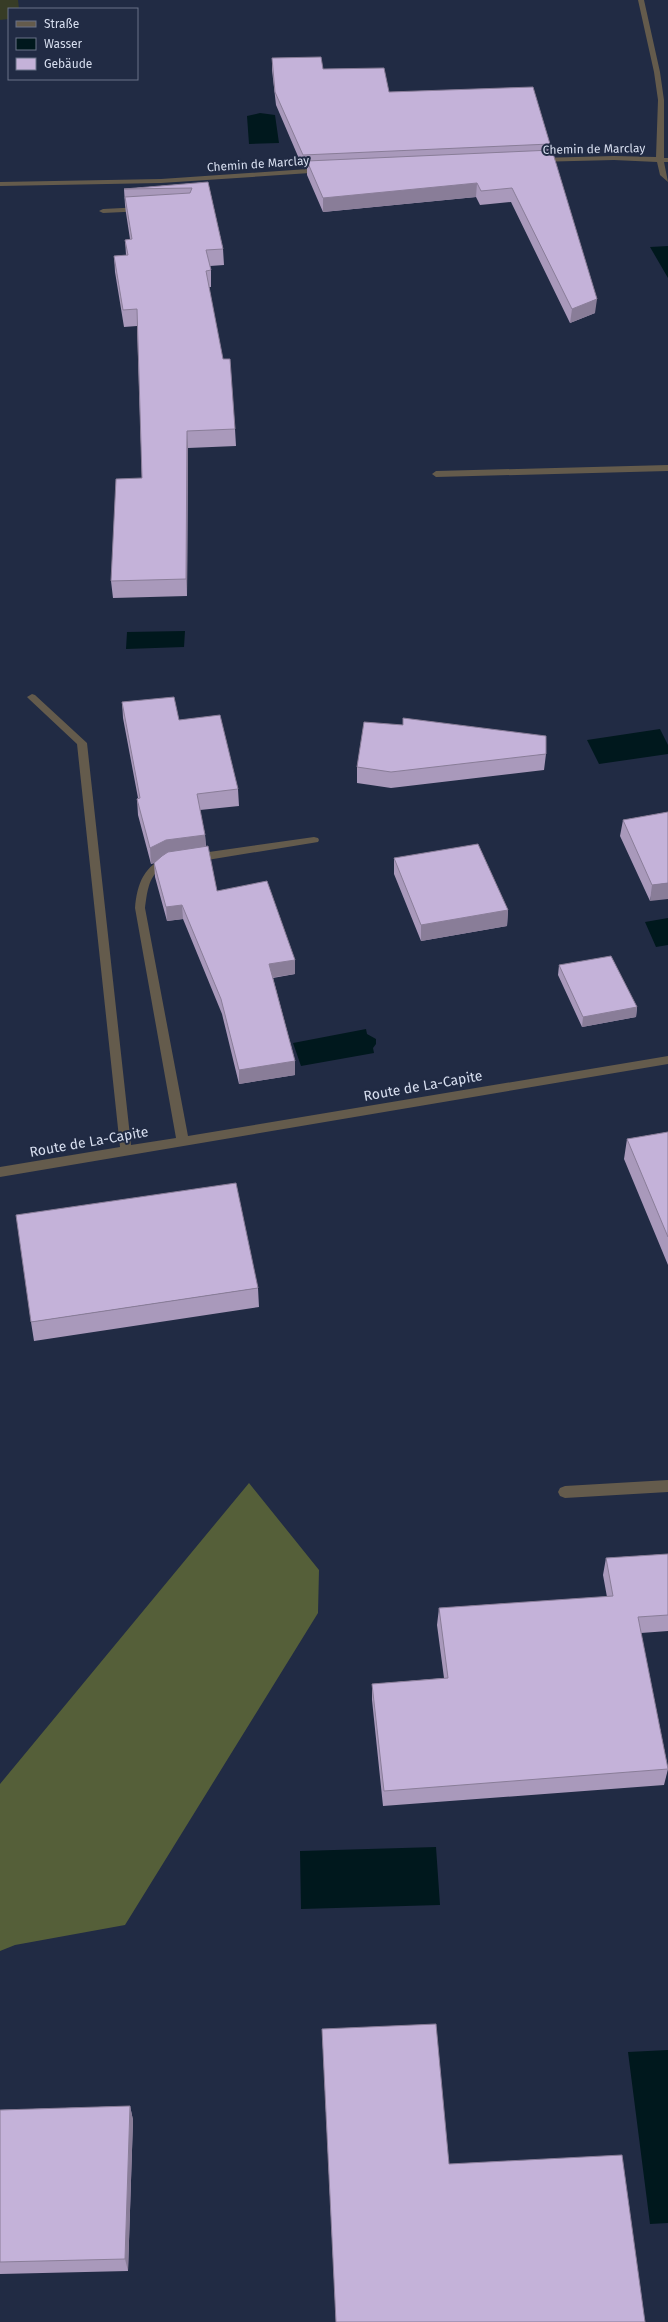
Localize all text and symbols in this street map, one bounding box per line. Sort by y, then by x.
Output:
legend [8,8,138,80]
text: Straße [44,17,79,31]
text: Wasser [44,37,83,51]
text: Gebäude [44,57,92,71]
street label: Chemin de Marclay [543,141,645,157]
street label: Chemin de Marclay [206,153,310,175]
street label: Route de La-Capite [362,1067,484,1105]
street label: Route de La-Capite [28,1123,150,1161]

